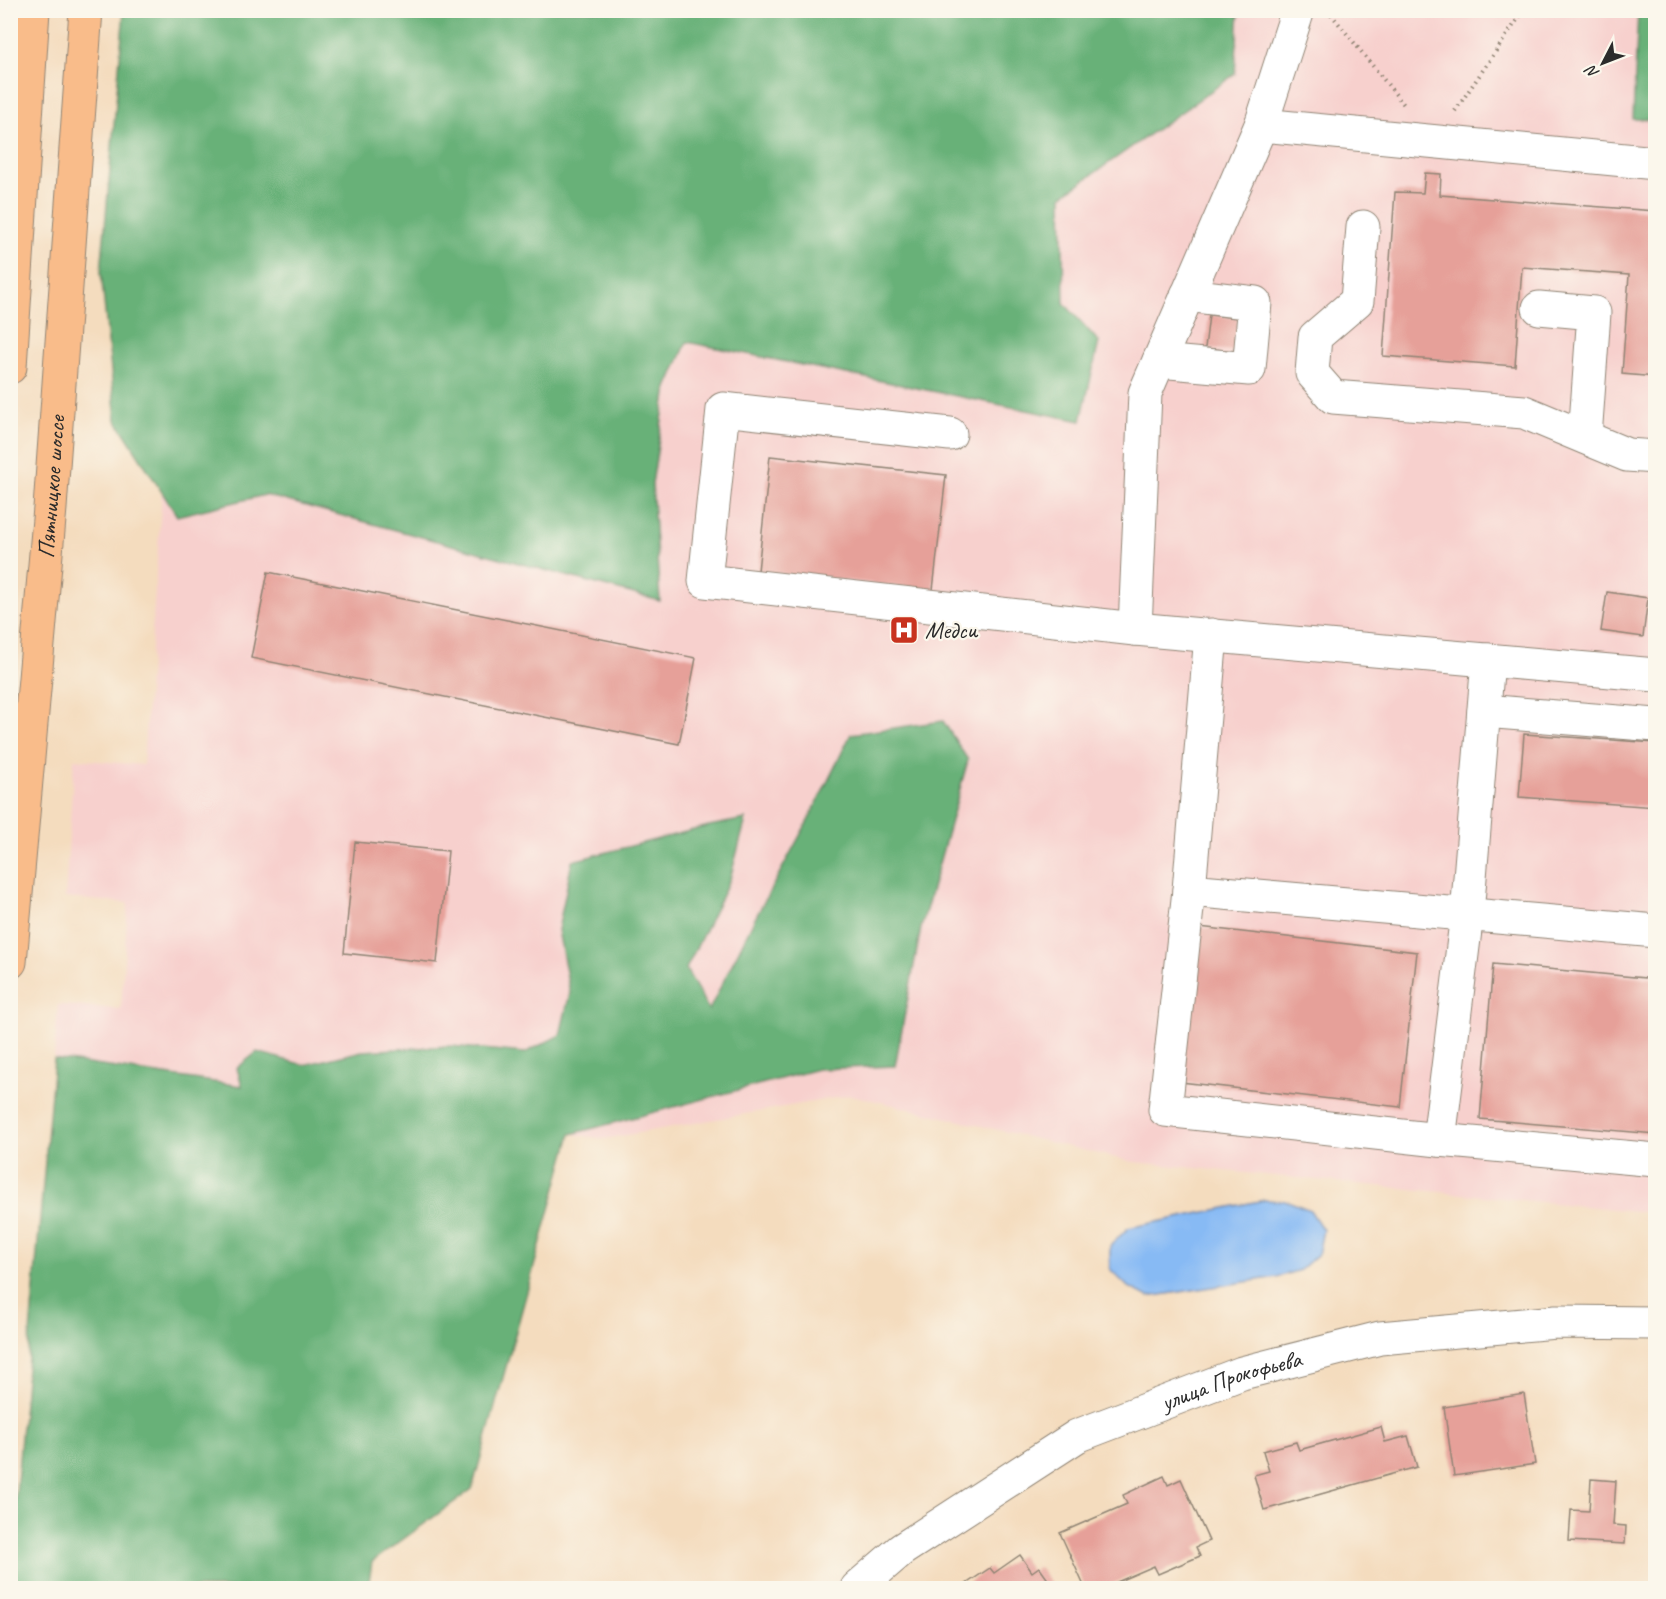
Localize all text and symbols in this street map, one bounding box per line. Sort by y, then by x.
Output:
north arrow [1573,33,1633,93]
text: N [1580,60,1603,83]
street label: Пятницкое шоссе [31,412,72,559]
hospital icon: Медси [888,614,920,646]
place label: Медси [925,615,978,645]
street label: улица Прокофьева [1155,1343,1306,1418]

